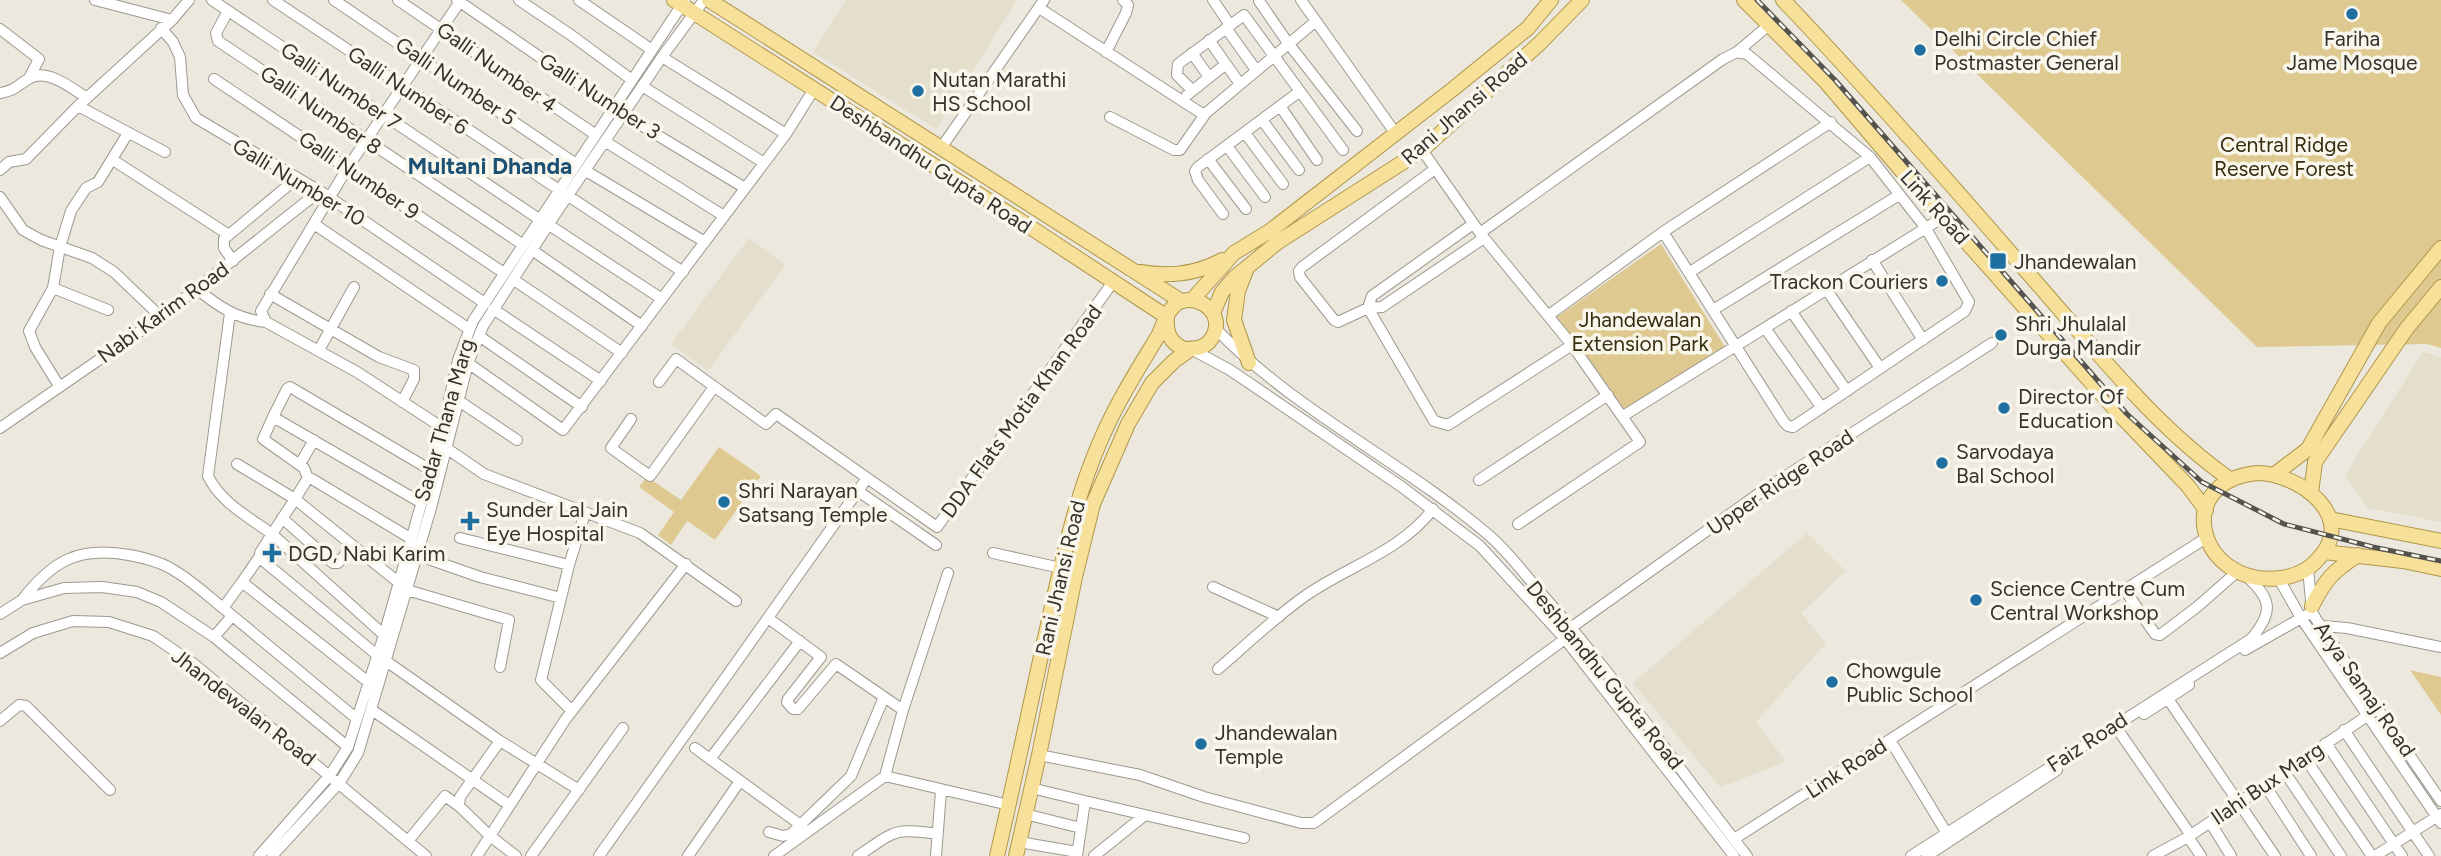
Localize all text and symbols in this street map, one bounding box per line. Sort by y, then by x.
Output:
marker: Fariha Jame Mosque [2344,6,2360,22]
street label: Galli Number 4 [432,16,562,118]
place label: Delhi Circle Chief Postmaster General [1934,26,2119,75]
place label: Fariha Jame Mosque [2286,26,2418,75]
street label: Galli Number 5 [391,32,521,130]
street label: Galli Number 7 [276,37,406,135]
street label: Galli Number 6 [343,41,473,139]
marker: Delhi Circle Chief Postmaster General [1912,42,1928,58]
street label: Rani Jhansi Road [1396,46,1532,170]
street label: Galli Number 3 [535,48,665,144]
street label: Galli Number 8 [256,60,386,160]
place label: Nutan Marathi HS School [932,67,1066,116]
marker: Nutan Marathi HS School [910,83,926,99]
street label: Deshbandhu Gupta Road [826,89,1036,239]
street label: Galli Number 9 [294,126,424,224]
park label: Central Ridge Reserve Forest [2214,132,2354,181]
street label: Galli Number 10 [228,133,370,231]
district label: Multani Dhanda [408,152,572,180]
street label: Link Road [1895,165,1975,249]
place label: Jhandewalan [2014,249,2136,274]
marker: Jhandewalan [1988,251,2008,271]
street label: Nabi Karim Road [93,256,233,368]
place label: Trackon Couriers [1770,269,1928,294]
marker: Trackon Couriers [1934,273,1950,289]
street label: DDA Flats Motia Khan Road [935,300,1107,522]
park label: Jhandewalan Extension Park [1571,307,1709,356]
place label: Shri Jhulalal Durga Mandir [2015,311,2141,360]
marker: Shri Jhulalal Durga Mandir [1993,327,2009,343]
street label: Sadar Thana Marg [409,336,479,504]
place label: Director Of Education [2018,384,2124,433]
marker: Director Of Education [1996,400,2012,416]
street label: Upper Ridge Road [1702,424,1858,540]
place label: Sarvodaya Bal School [1956,439,2054,488]
marker: Sarvodaya Bal School [1934,455,1950,471]
place label: Shri Narayan Satsang Temple [738,478,887,527]
marker: Shri Narayan Satsang Temple [716,494,732,510]
place label: Sunder Lal Jain Eye Hospital [486,497,628,546]
street label: Rani Jhansi Road [1030,498,1090,658]
marker: Sunder Lal Jain Eye Hospital [460,511,480,531]
place label: DGD, Nabi Karim [288,541,445,566]
marker: DGD, Nabi Karim [262,543,282,563]
street label: Deshbandhu Gupta Road [1521,576,1689,774]
place label: Science Centre Cum Central Workshop [1990,576,2185,625]
marker: Science Centre Cum Central Workshop [1968,592,1984,608]
street label: Arya Samaj Road [2309,617,2421,761]
street label: Jhandewalan Road [167,643,321,771]
place label: Chowgule Public School [1846,658,1973,707]
marker: Chowgule Public School [1824,674,1840,690]
street label: Faiz Road [2042,707,2132,777]
place label: Jhandewalan Temple [1215,720,1337,769]
street label: Link Road [1801,733,1891,803]
marker: Jhandewalan Temple [1193,736,1209,752]
street label: Ilahi Bux Marg [2206,736,2328,830]

